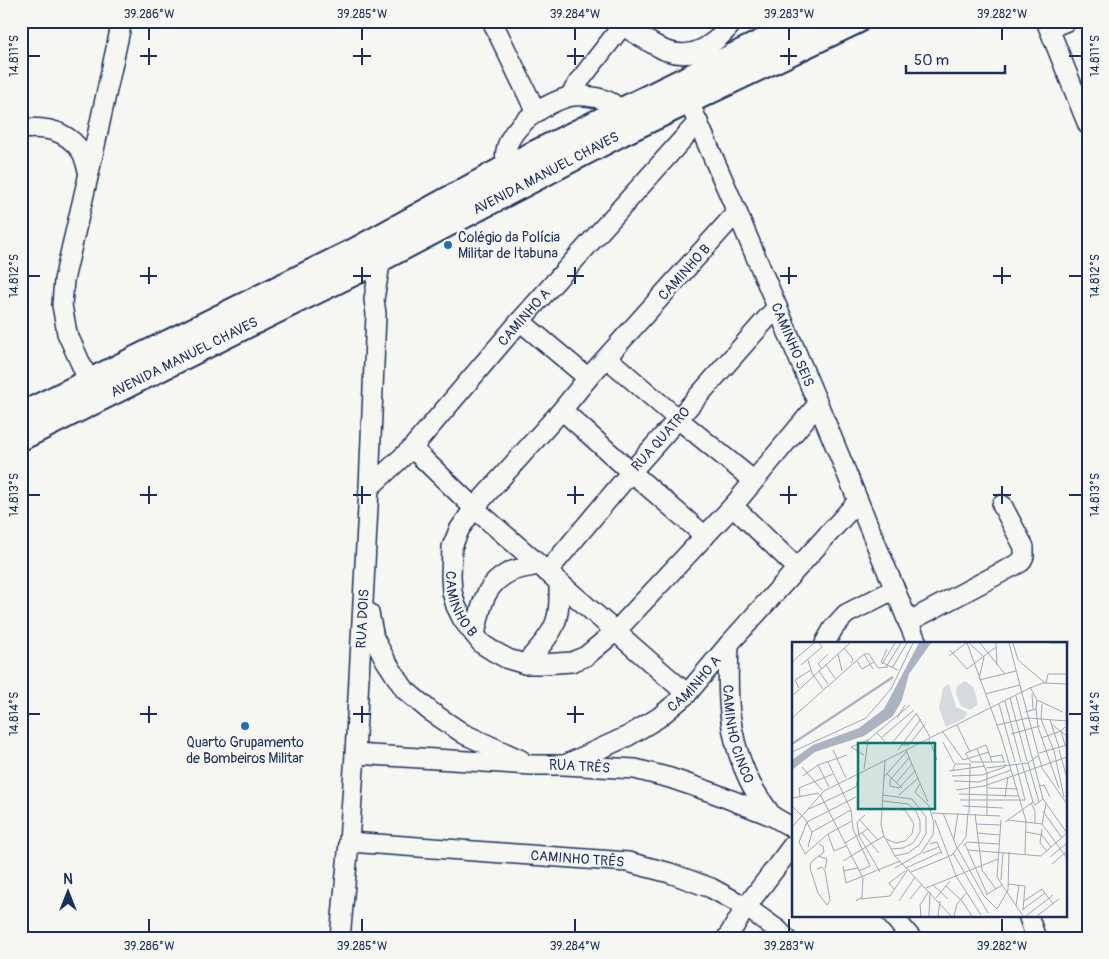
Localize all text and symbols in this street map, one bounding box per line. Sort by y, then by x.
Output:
text: 39.286°W [124,7,174,22]
text: 39.285°W [337,7,387,22]
text: 39.284°W [550,7,600,22]
text: 39.283°W [764,7,814,22]
text: 39.282°W [977,7,1027,22]
text: 14.811°S [7,35,22,77]
text: 14.811°S [1088,35,1103,77]
scale bar [906,42,1005,74]
text: 50 m [914,51,949,70]
street label: AVENIDA MANUEL CHAVES [470,128,622,218]
place label: Colégio da Polícia Militar de Itabuna [458,229,560,262]
marker: Colégio da Polícia Militar de Itabuna [442,239,454,251]
street label: CAMINHO B [655,241,714,304]
text: 14.812°S [7,254,22,298]
text: 14.812°S [1088,254,1103,298]
street label: CAMINHO A [494,285,554,350]
street label: CAMINHO SEIS [767,300,818,389]
street label: AVENIDA MANUEL CHAVES [108,313,261,401]
street label: RUA QUATRO [628,403,694,475]
text: 14.813°S [7,473,22,517]
text: 14.813°S [1088,473,1103,517]
street label: CAMINHO B [442,571,481,640]
street label: RUA DOIS [353,589,373,649]
inset map [792,642,1066,916]
street label: CAMINHO A [664,652,725,716]
street label: CAMINHO CINCO [719,684,757,786]
text: 14.814°S [7,692,22,736]
text: 14.814°S [1088,692,1103,736]
marker: Quarto Grupamento de Bombeiros Militar [239,720,251,732]
place label: Quarto Grupamento de Bombeiros Militar [186,734,304,767]
street label: RUA TRÊS [549,757,611,777]
street label: CAMINHO TRÊS [530,847,625,871]
north arrow [42,866,92,916]
text: N [63,871,73,888]
text: 39.286°W [124,939,174,954]
text: 39.285°W [337,939,387,954]
text: 39.284°W [550,939,600,954]
text: 39.283°W [764,939,814,954]
text: 39.282°W [977,939,1027,954]

